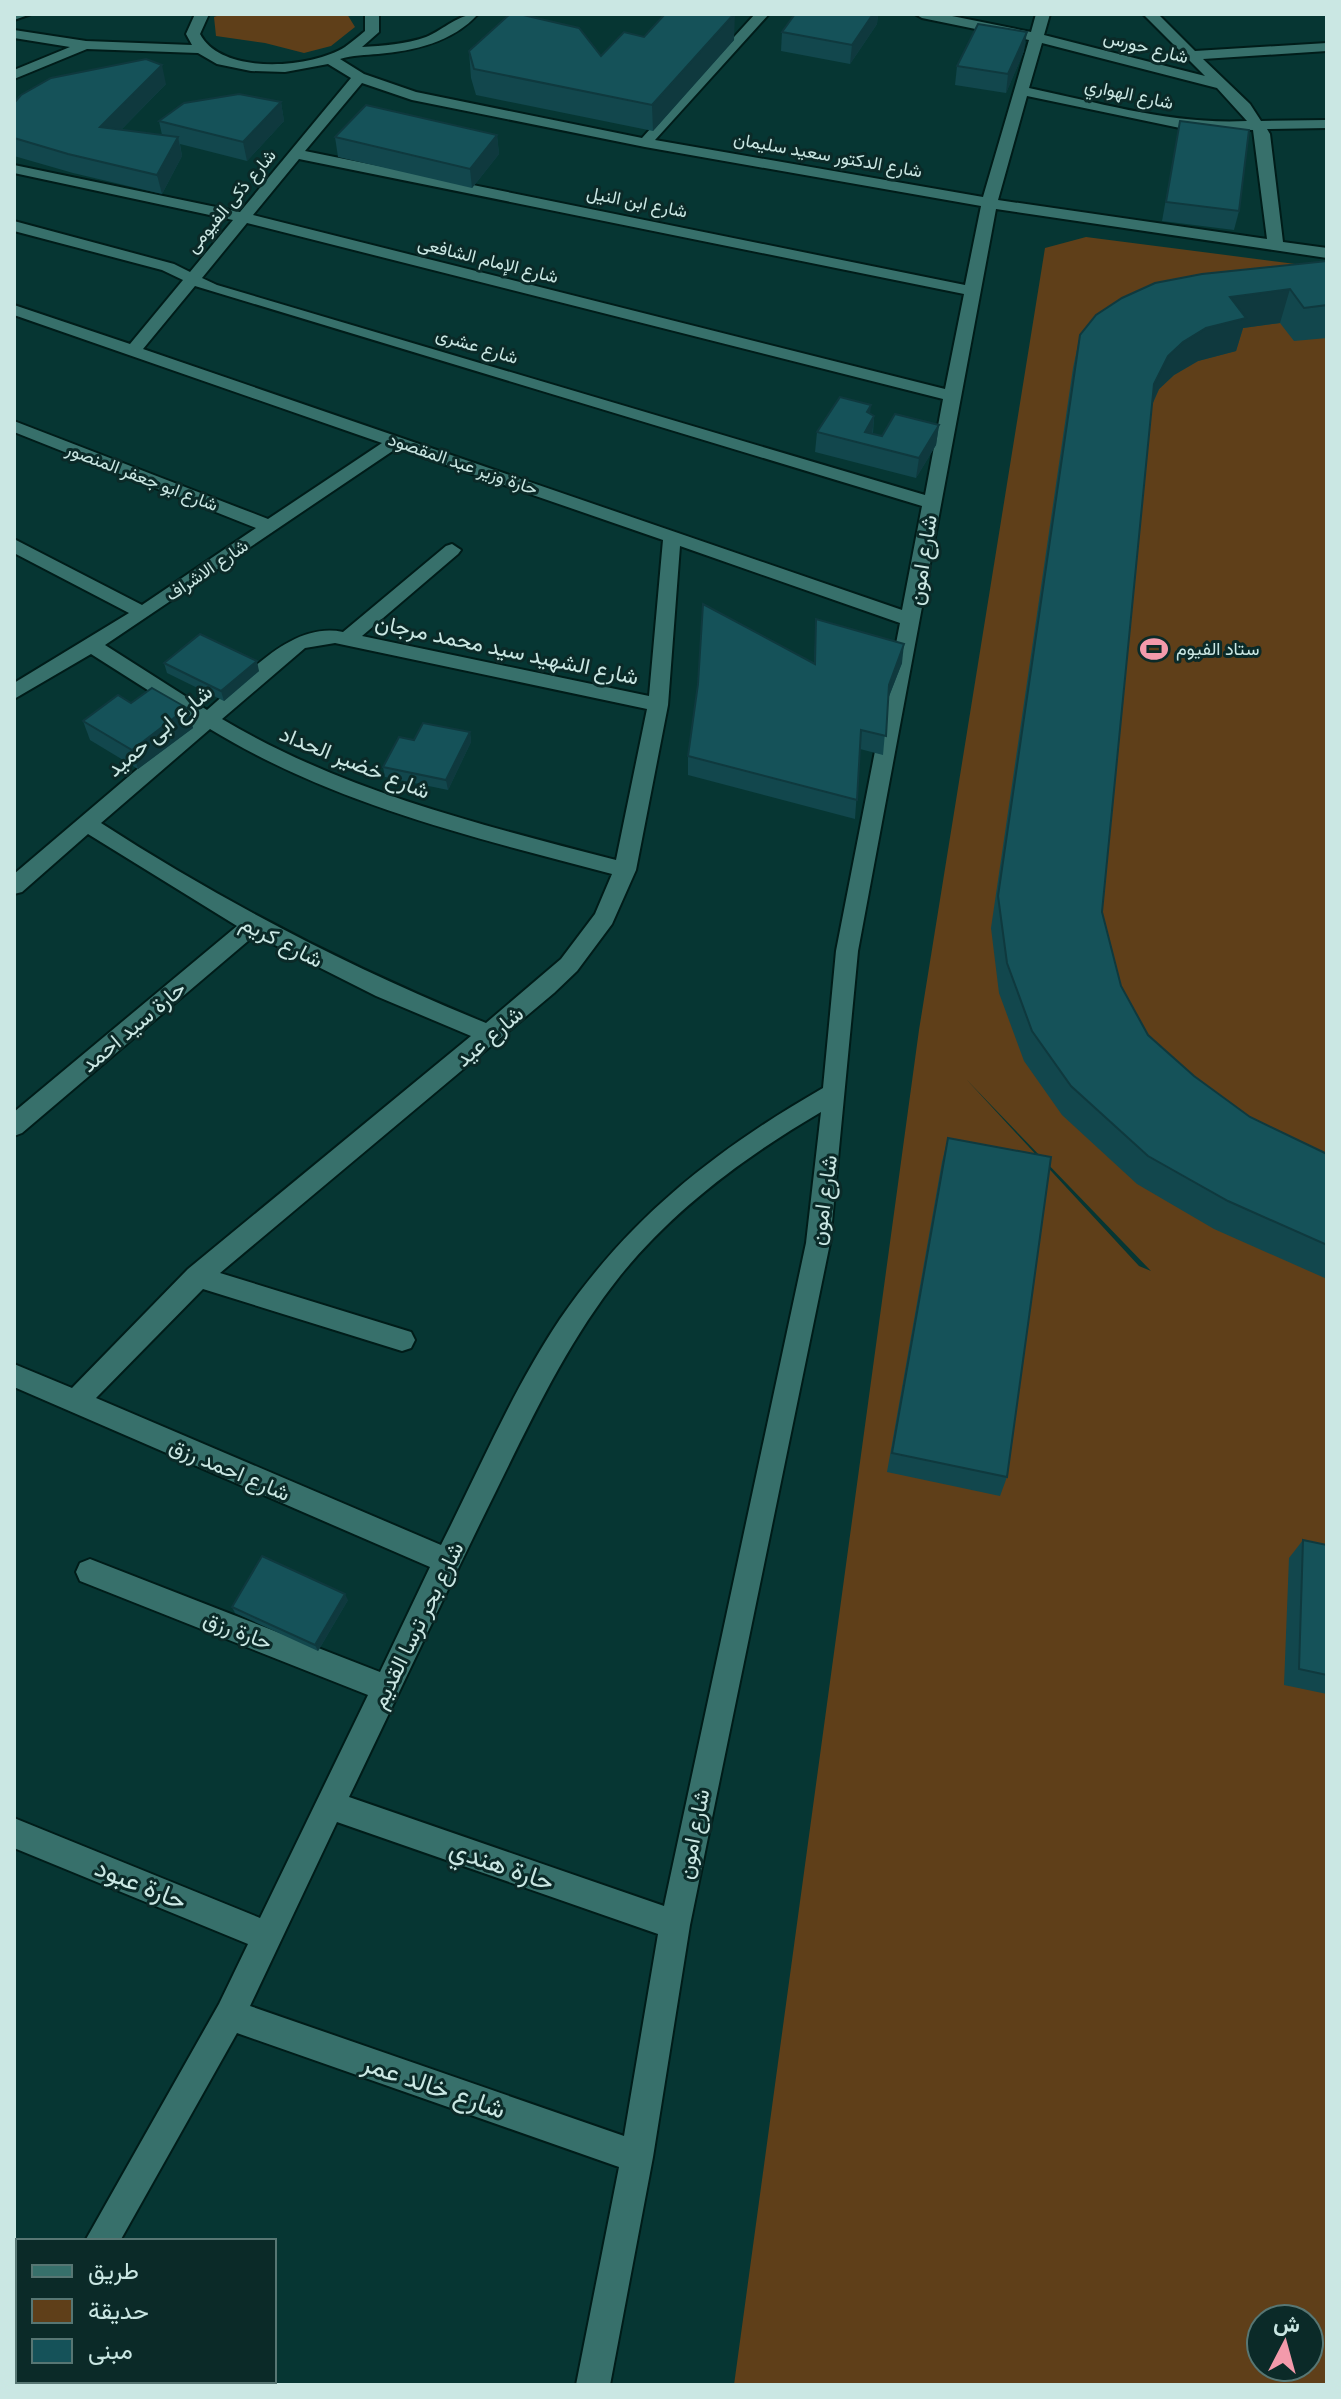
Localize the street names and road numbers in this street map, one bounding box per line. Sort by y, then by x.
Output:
street label: شارع حورس [1101,26,1191,69]
street label: شارع الهواري [1082,74,1175,118]
street label: شارع الدكتور سعيد سليمان [732,128,924,183]
street label: شارع ذكى الفيومى [181,145,282,258]
street label: شارع ابن النيل [585,181,689,224]
street label: شارع الإمام الشافعى [415,232,561,289]
street label: شارع عشرى [433,323,521,370]
street label: حارة وزير عبد المقصود [385,428,541,500]
street label: شارع ابو جعفر المنصور [62,438,221,517]
street label: شارع امون [903,513,944,607]
street label: شارع الاشراف [162,534,253,606]
street label: شارع الشهيد سيد محمد مرجان [372,609,641,692]
street label: شارع ابى حميد [101,679,218,783]
street label: شارع خضير الحداد [275,721,434,806]
street label: شارع كريم [236,910,327,975]
street label: حارة سيد احمد [76,975,191,1078]
street label: شارع عيد [450,1001,530,1073]
street label: شارع امون [805,1153,844,1247]
street label: شارع احمد رزق [165,1433,294,1508]
street label: شارع بحر ترسا القديم [366,1538,470,1713]
street label: حارة رزق [200,1606,276,1656]
street label: شارع امون [673,1787,716,1882]
street label: حارة هندي [444,1833,558,1903]
street label: حارة عبود [90,1852,191,1917]
street label: شارع خالد عمر [357,2047,509,2127]

